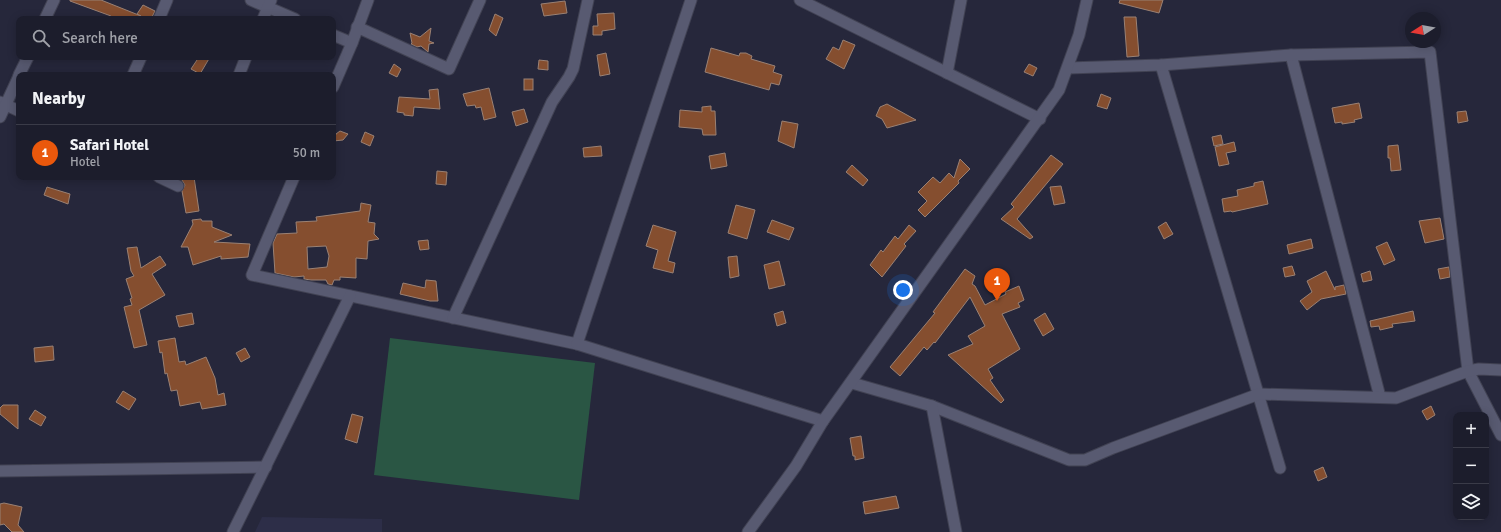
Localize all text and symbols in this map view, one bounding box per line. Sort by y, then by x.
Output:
north arrow [1405,12,1441,48]
search box [16,16,336,60]
icon: search [30,27,52,49]
text: Search here [62,29,138,47]
text: Nearby [32,88,85,109]
text: Safari Hotel [70,136,149,154]
text: 1 [41,145,49,161]
text: 50 m [293,145,320,161]
text: Hotel [70,154,100,170]
pin: 1 [984,268,1010,301]
your location [893,280,913,300]
map controls [1453,412,1489,520]
button: + [1453,412,1489,448]
button: − [1453,448,1489,484]
button: layers [1453,484,1489,520]

